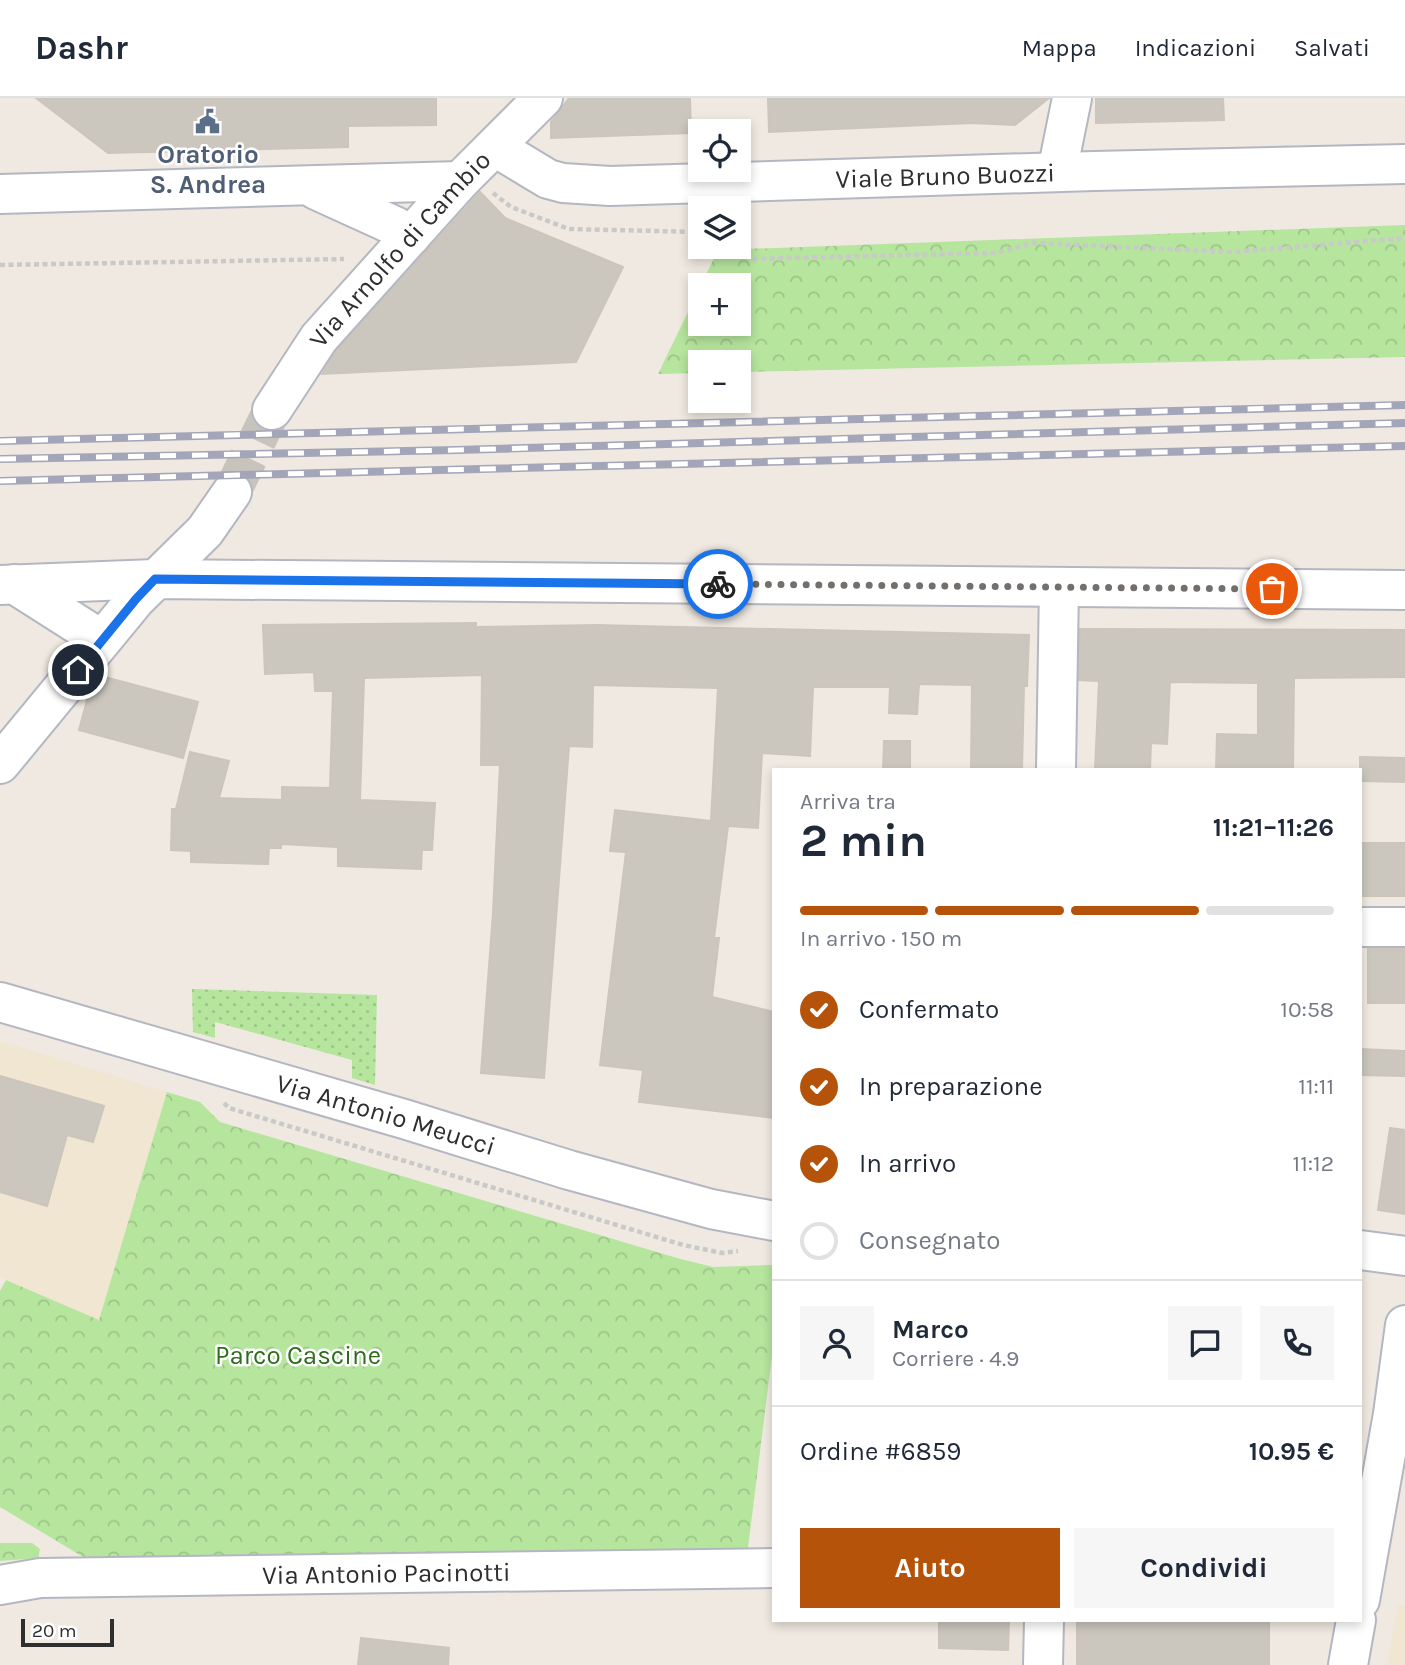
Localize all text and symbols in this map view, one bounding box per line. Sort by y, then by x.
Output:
text: Dashr [35,29,128,67]
text: Mappa [1022,34,1097,62]
text: Indicazioni [1135,34,1256,62]
text: Salvati [1294,34,1370,62]
public building icon: Oratorio S. Andrea [194,108,222,136]
map controls [688,119,751,413]
button: locate [688,119,751,182]
place label: Oratorio S. Andrea [150,139,266,200]
street label: Via Arnolfo di Cambio [302,144,497,353]
street label: Viale Bruno Buozzi [835,157,1056,195]
button: layers [688,196,751,259]
button: + [688,273,751,336]
button: − [688,350,751,413]
courier [683,549,753,619]
pin [1242,559,1302,619]
icon: bike [699,565,737,603]
icon: bag [1253,570,1291,608]
pin [48,640,108,700]
icon: home [59,651,97,689]
text: Arriva tra [800,788,896,815]
text: 11:21–11:26 [1213,812,1334,843]
text: 2 min [800,814,927,868]
text: In arrivo · 150 m [800,925,962,952]
icon: check [800,991,838,1029]
text: Confermato [859,994,999,1025]
text: 10:58 [1280,996,1334,1023]
street label: Via Antonio Meucci [273,1067,499,1162]
icon: check [800,1068,838,1106]
text: In preparazione [859,1071,1043,1102]
text: 11:11 [1298,1073,1334,1100]
icon: check [800,1145,838,1183]
text: In arrivo [859,1148,956,1179]
text: 11:12 [1293,1150,1334,1177]
text: Consegnato [859,1225,1001,1256]
button: person [800,1306,874,1380]
button: chat [1168,1306,1242,1380]
button: phone [1260,1306,1334,1380]
text: Marco [892,1314,969,1345]
park label: Parco Cascine [215,1340,381,1371]
text: Corriere · 4.9 [892,1345,1019,1372]
text: Ordine #6859 [800,1436,961,1467]
text: 10.95 € [1249,1436,1334,1467]
button: Aiuto [800,1528,1060,1608]
button: Condividi [1074,1528,1334,1608]
street label: Via Antonio Pacinotti [262,1556,511,1590]
scale bar [21,1616,114,1648]
text: 20 m [32,1620,77,1642]

